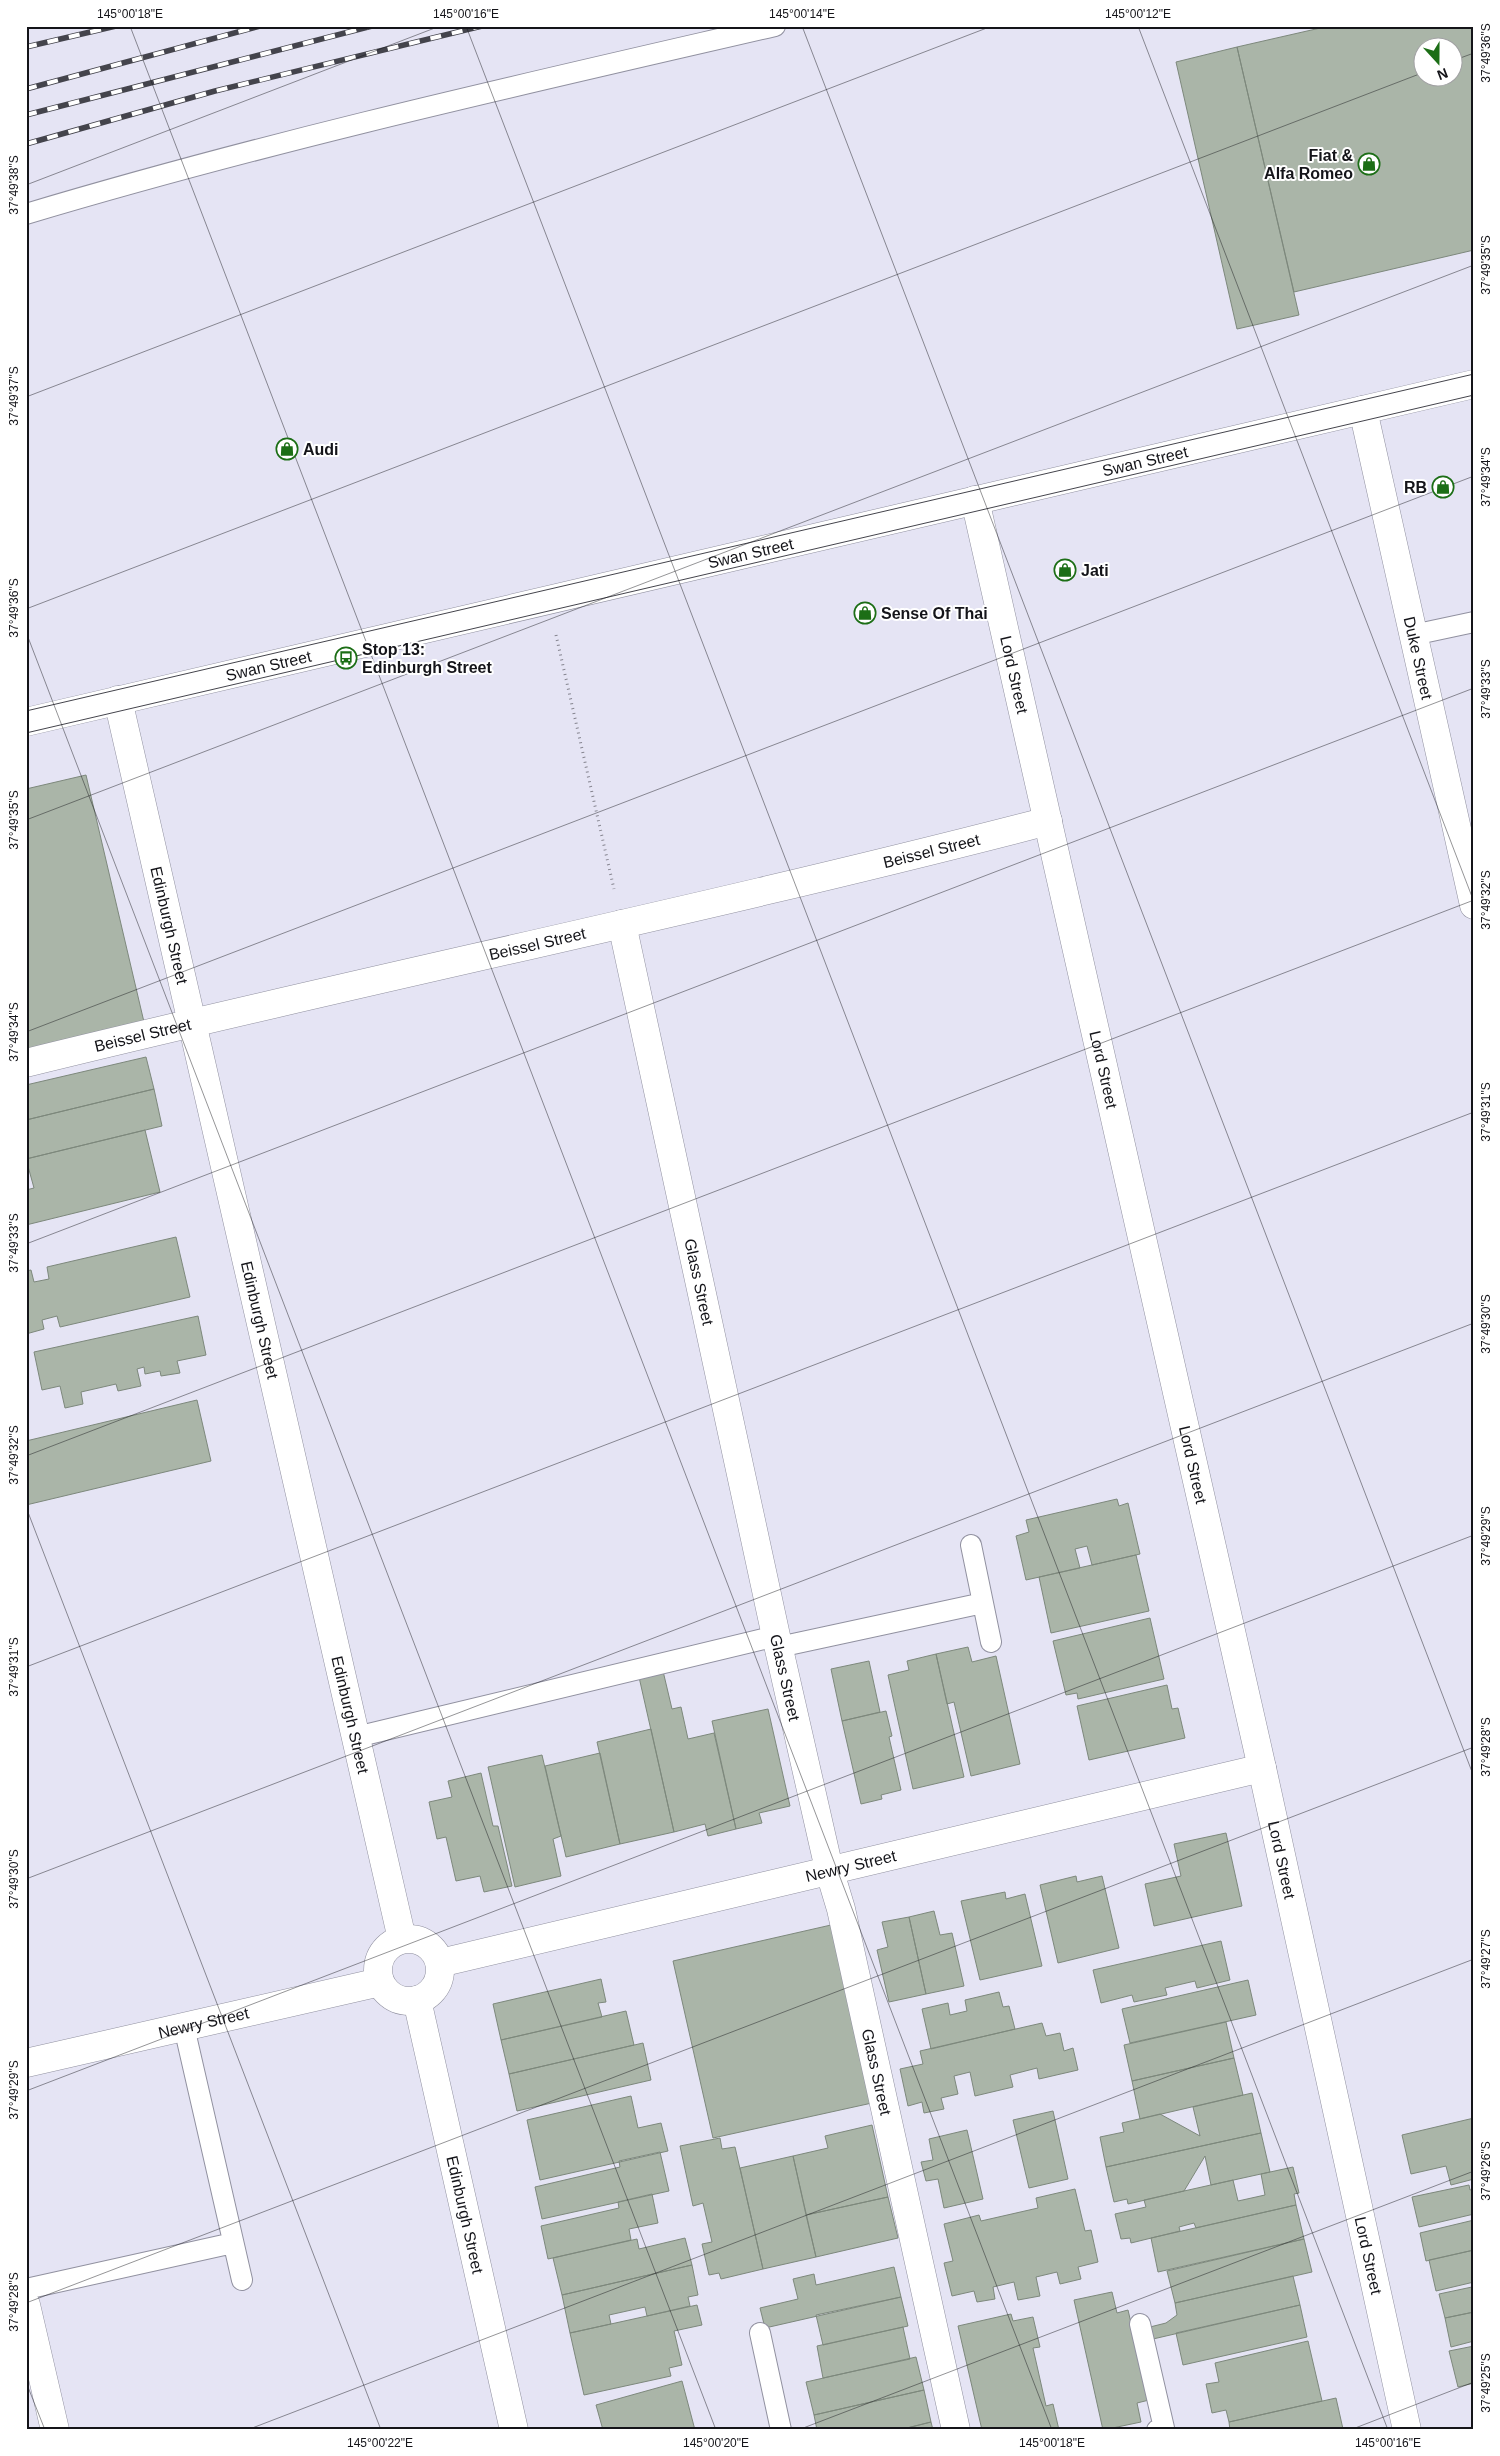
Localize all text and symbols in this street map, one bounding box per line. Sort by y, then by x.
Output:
text: 145°00'18"E [97,7,163,21]
text: 145°00'16"E [433,7,499,21]
text: 145°00'14"E [769,7,835,21]
text: 145°00'12"E [1105,7,1171,21]
text: 37°49'36"S [1479,23,1493,83]
north arrow [1412,38,1462,88]
text: N [1435,65,1450,83]
place label: Fiat & Alfa Romeo [1264,147,1353,182]
shop icon: Fiat & Alfa Romeo [1357,152,1381,176]
text: 37°49'38"S [7,155,21,215]
text: 37°49'35"S [1479,235,1493,295]
text: 37°49'37"S [7,366,21,426]
shop icon: Audi [275,437,299,461]
place label: Audi [303,441,339,458]
street label: Swan Street [1101,443,1190,479]
text: 37°49'34"S [1479,447,1493,507]
shop icon: RB [1431,475,1455,499]
place label: RB [1404,479,1427,496]
street label: Swan Street [706,535,796,572]
shop icon: Jati [1053,558,1077,582]
place label: Jati [1081,562,1109,579]
text: 37°49'36"S [7,578,21,638]
shop icon: Sense Of Thai [853,601,877,625]
place label: Sense Of Thai [881,605,988,622]
street label: Duke Street [1401,615,1436,702]
street label: Lord Street [997,634,1031,716]
place label: Stop 13: Edinburgh Street [362,641,492,676]
bus stop icon: Stop 13: Edinburgh Street [334,646,358,670]
street label: Swan Street [224,648,314,684]
text: 37°49'33"S [1479,659,1493,719]
text: 37°49'35"S [7,790,21,850]
street label: Beissel Street [882,831,982,871]
street label: Edinburgh Street [147,865,191,986]
text: 37°49'32"S [1479,870,1493,930]
street label: Beissel Street [487,925,588,963]
text: 37°49'34"S [7,1002,21,1062]
street label: Beissel Street [93,1015,193,1055]
street label: Lord Street [1086,1029,1121,1111]
text: 37°49'31"S [1479,1082,1493,1142]
text: 37°49'33"S [7,1213,21,1273]
street label: Glass Street [681,1237,717,1327]
street label: Edinburgh Street [238,1260,281,1381]
text: 37°49'30"S [1479,1294,1493,1354]
street label: Lord Street [1176,1424,1210,1506]
text: 37°49'32"S [7,1425,21,1485]
text: 37°49'29"S [1479,1506,1493,1566]
street label: Glass Street [767,1633,803,1723]
text: 37°49'31"S [7,1637,21,1697]
street label: Edinburgh Street [328,1654,372,1776]
text: 37°49'28"S [1479,1717,1493,1777]
street label: Lord Street [1265,1819,1299,1901]
street label: Newry Street [804,1847,898,1885]
text: 37°49'30"S [7,1849,21,1909]
text: 37°49'27"S [1479,1929,1493,1989]
street label: Newry Street [157,2004,251,2041]
street label: Glass Street [859,2027,894,2117]
text: 37°49'29"S [7,2060,21,2120]
text: 37°49'26"S [1479,2141,1493,2201]
street label: Edinburgh Street [443,2154,487,2276]
street label: Lord Street [1351,2215,1385,2297]
text: 37°49'28"S [7,2272,21,2332]
text: 37°49'25"S [1479,2353,1493,2413]
text: 145°00'22"E [347,2436,413,2450]
text: 145°00'20"E [683,2436,749,2450]
text: 145°00'18"E [1019,2436,1085,2450]
text: 145°00'16"E [1355,2436,1421,2450]

